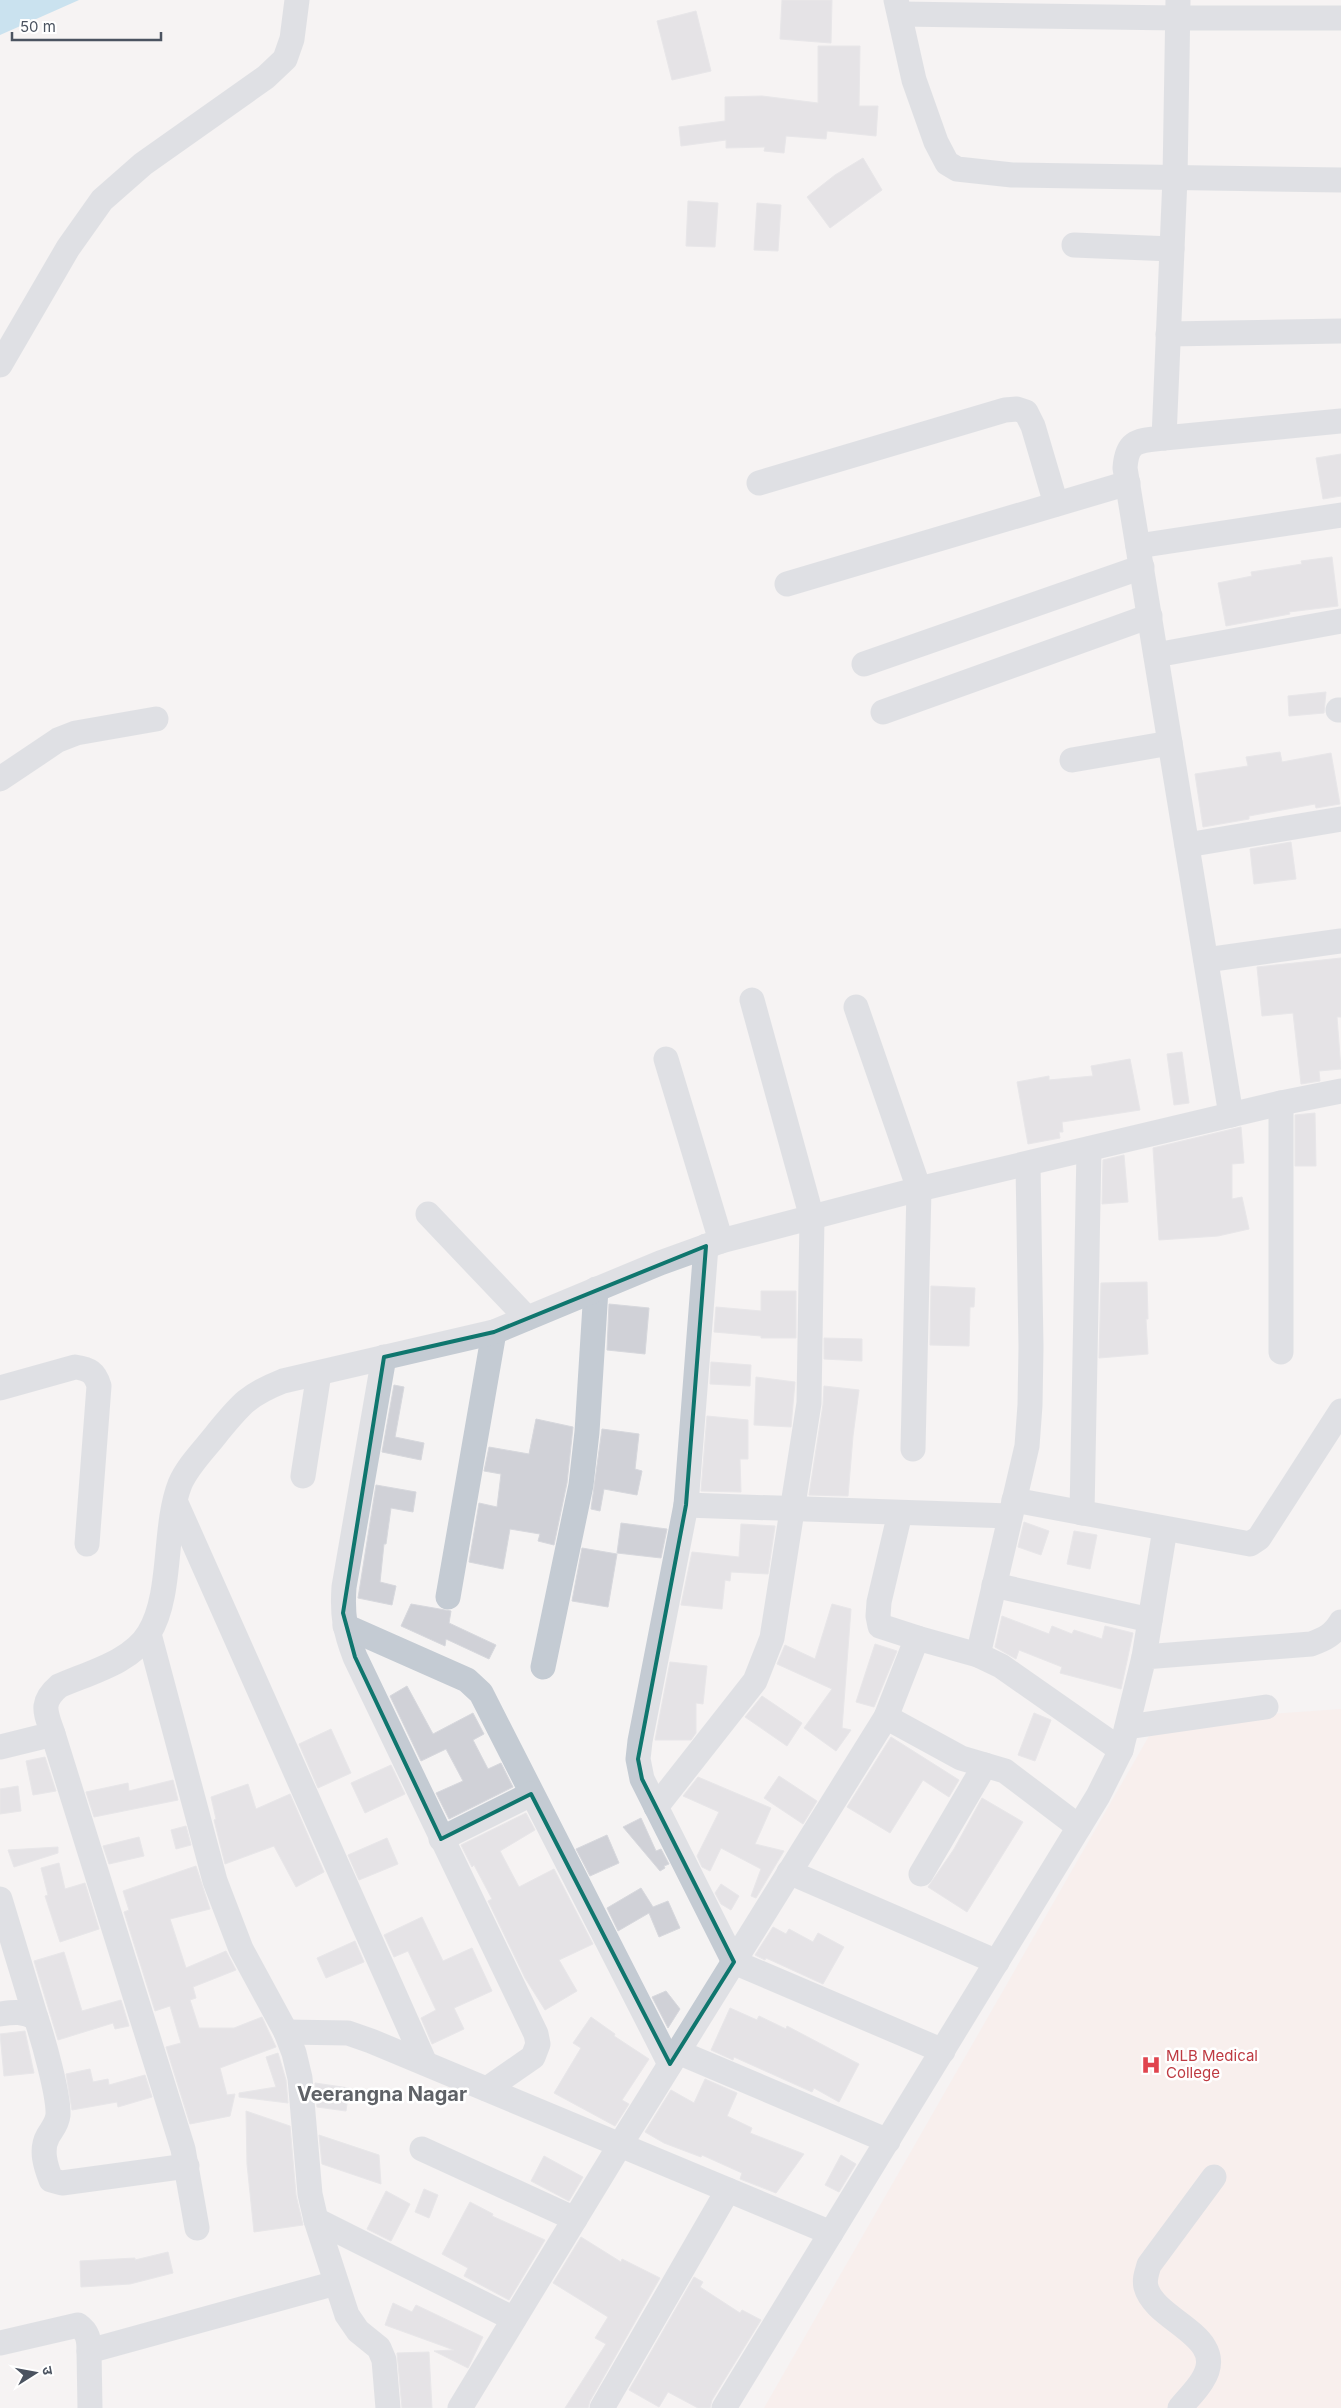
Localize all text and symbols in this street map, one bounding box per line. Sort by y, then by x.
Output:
scale bar [12,10,161,42]
text: 50 m [20,17,56,36]
place label: MLB Medical College [1166,2046,1258,2082]
hospital icon: MLB Medical College [1140,2054,1162,2076]
district label: Veerangna Nagar [297,2082,467,2106]
north arrow [10,2348,60,2398]
text: उ [39,2365,58,2377]

